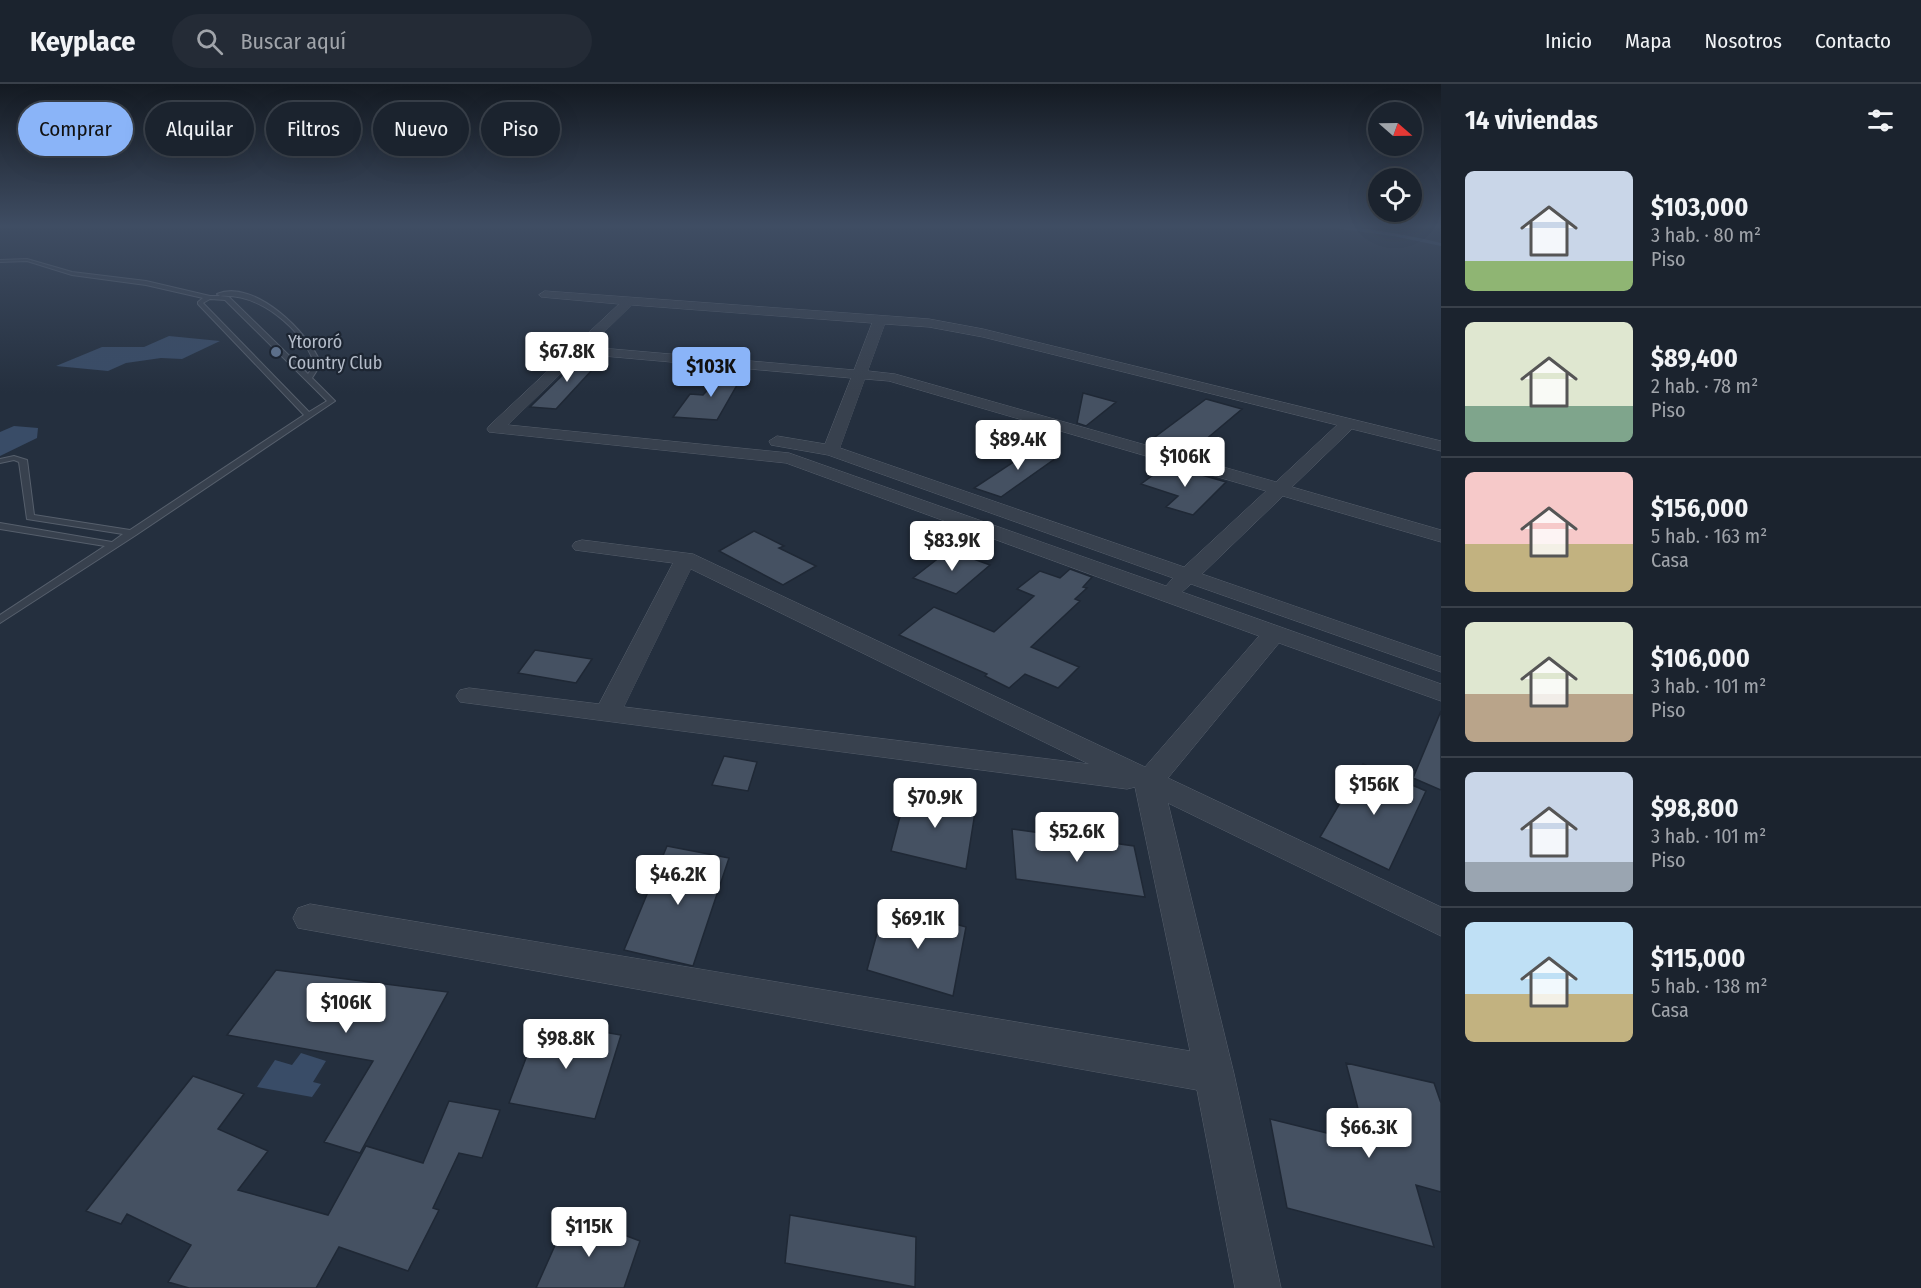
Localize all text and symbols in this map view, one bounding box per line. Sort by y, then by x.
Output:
search box [172,14,592,68]
text: Keyplace [30,25,136,58]
icon: search [193,25,226,58]
text: Buscar aquí [241,28,346,55]
text: Inicio [1545,28,1592,54]
text: Mapa [1625,28,1672,54]
text: Nosotros [1705,28,1782,54]
text: Contacto [1815,28,1891,54]
chip: Comprar [18,102,133,156]
chip: Alquilar [145,102,254,156]
chip: Filtros [266,102,361,156]
chip: Nuevo [373,102,469,156]
chip: Piso [481,102,560,156]
north arrow [1368,102,1422,156]
map controls [1368,102,1422,222]
icon: filters [1864,104,1897,137]
text: 14 viviendas [1465,105,1598,136]
button: locate [1368,168,1422,222]
text: $103,000 [1651,192,1748,223]
icon: home [1513,195,1585,267]
text: 3 hab. · 80 m² [1651,223,1761,247]
text: Piso [1651,247,1686,271]
place label: Ytororó Country Club [288,331,382,374]
pin: $67.8K [518,332,616,383]
text: $67.8K [539,339,595,363]
text: $89,400 [1651,343,1738,374]
marker: Ytororó Country Club [269,345,283,359]
icon: home [1513,346,1585,418]
pin: $103K [669,347,753,398]
text: $103K [686,354,736,378]
text: 2 hab. · 78 m² [1651,374,1758,398]
text: Piso [1651,398,1686,422]
pin: $89.4K [969,420,1067,471]
text: $89.4K [990,427,1046,451]
pin: $106K [1143,437,1227,488]
text: $106K [1160,444,1210,468]
text: $156,000 [1651,493,1748,524]
icon: home [1513,496,1585,568]
pin: $83.9K [903,521,1001,572]
text: 5 hab. · 163 m² [1651,524,1767,548]
text: $83.9K [924,528,980,552]
text: Casa [1651,548,1689,572]
text: $106,000 [1651,643,1750,674]
icon: home [1513,646,1585,718]
text: 3 hab. · 101 m² [1651,674,1766,698]
text: Piso [1651,698,1686,722]
pin: $156K [1332,765,1416,816]
text: $156K [1349,772,1399,796]
pin: $70.9K [886,778,984,829]
text: $70.9K [907,785,963,809]
text: $98,800 [1651,793,1739,824]
icon: home [1513,796,1585,868]
pin: $52.6K [1028,812,1126,863]
text: $52.6K [1049,819,1105,843]
text: 3 hab. · 101 m² [1651,824,1766,848]
text: Piso [1651,848,1686,872]
pin: $46.2K [629,855,727,906]
text: $46.2K [650,862,706,886]
pin: $69.1K [869,899,967,950]
text: $69.1K [891,906,945,930]
text: $115,000 [1651,943,1745,974]
icon: home [1513,946,1585,1018]
text: 5 hab. · 138 m² [1651,974,1768,998]
pin: $106K [304,983,388,1034]
text: $106K [321,990,371,1014]
text: Casa [1651,998,1689,1022]
pin: $98.8K [517,1019,615,1070]
text: $98.8K [537,1026,595,1050]
pin: $66.3K [1320,1108,1418,1159]
text: $66.3K [1341,1115,1397,1139]
pin: $115K [547,1207,631,1258]
text: $115K [565,1214,613,1238]

